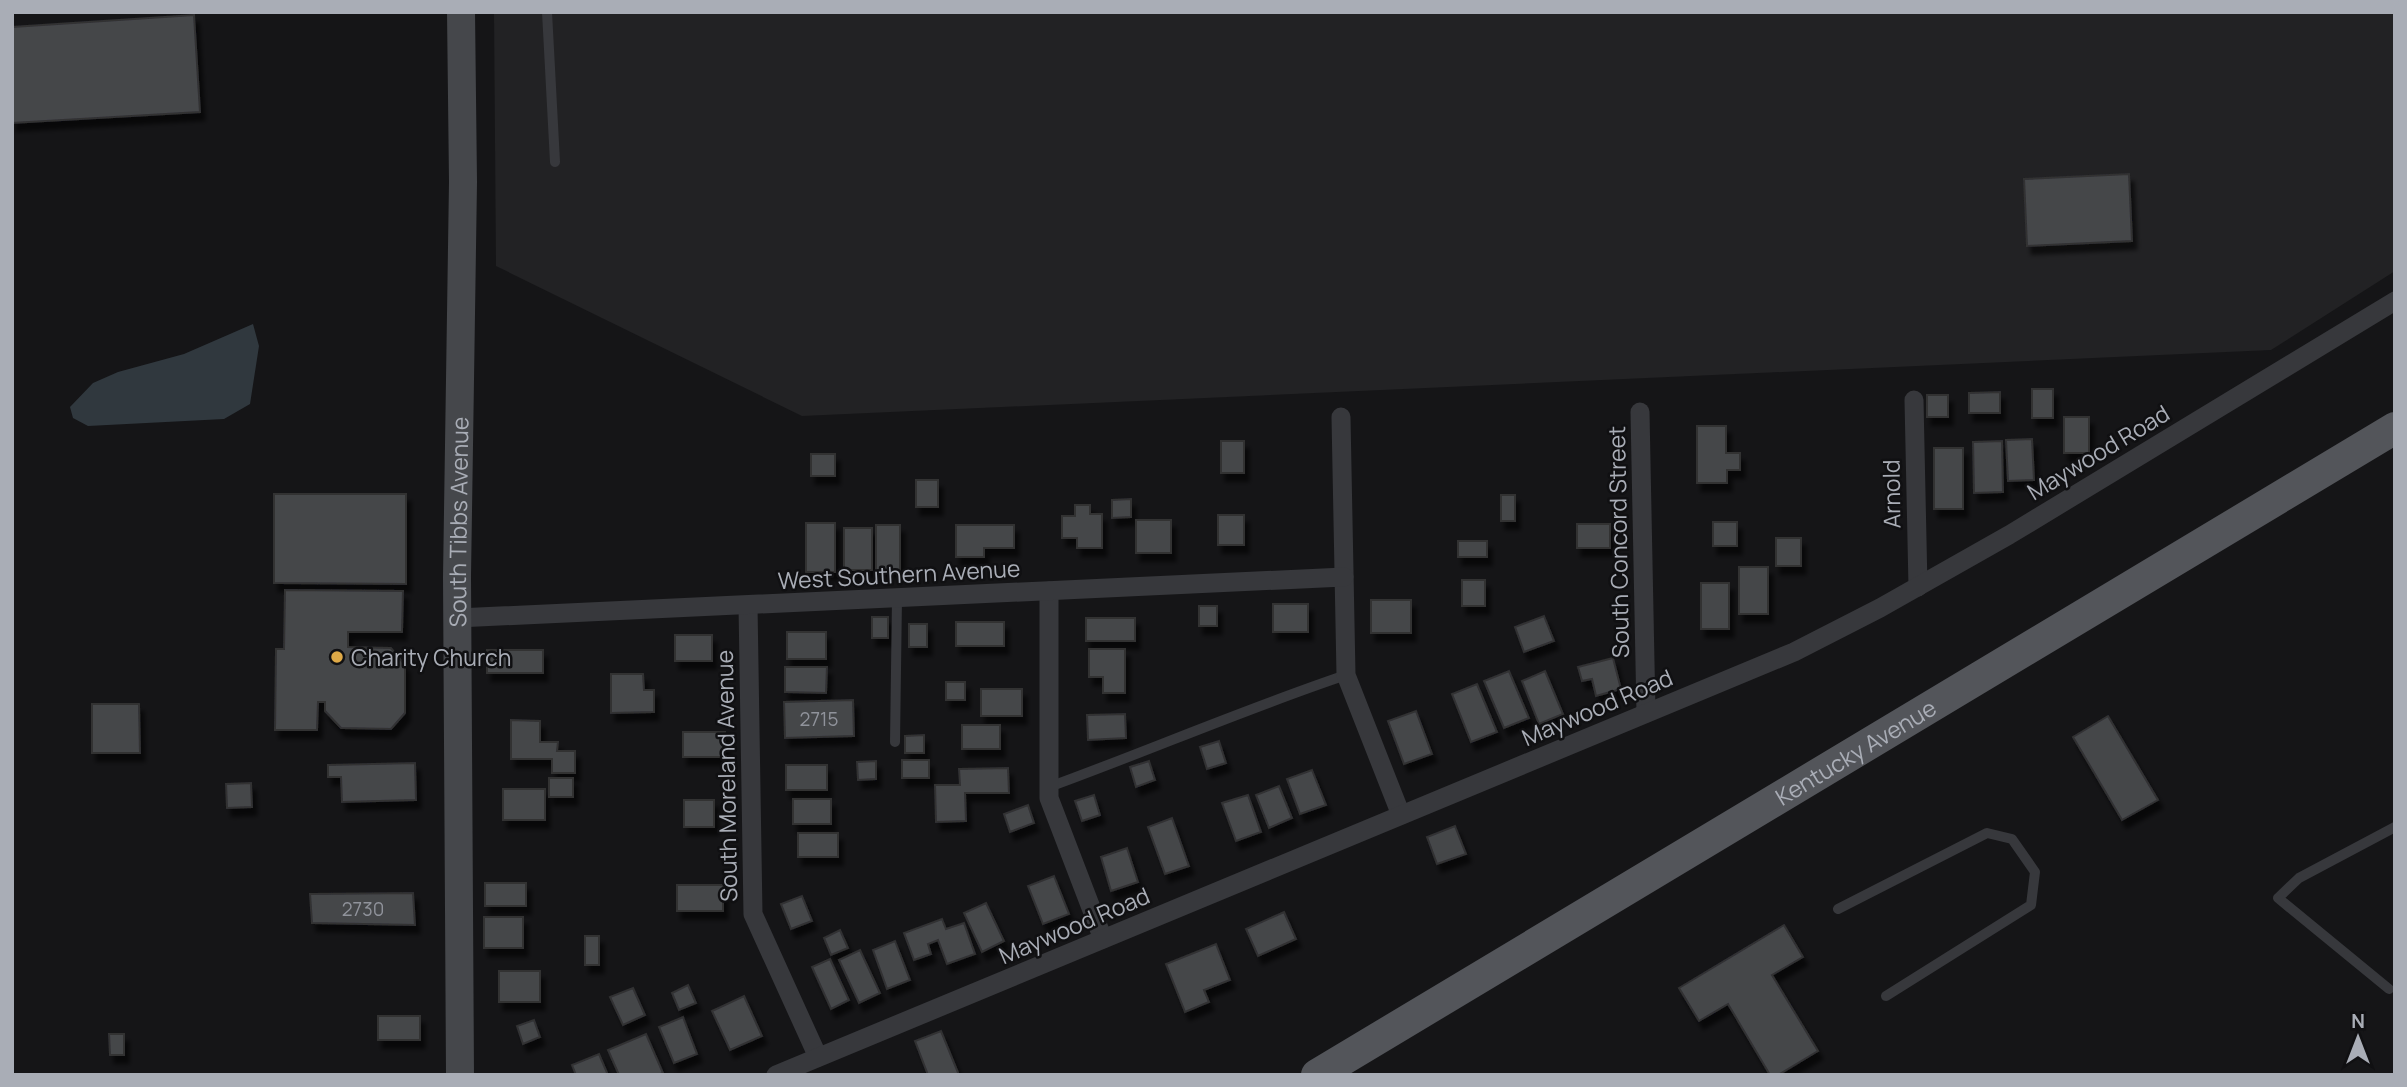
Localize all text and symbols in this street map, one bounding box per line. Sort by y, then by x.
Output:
street label: Maywood Road [2021,397,2175,507]
street label: South Tibbs Avenue [441,416,475,627]
street label: South Concord Street [1600,426,1636,658]
street label: Arnold [1874,459,1908,529]
street label: West Southern Avenue [777,552,1021,596]
place label: Charity Church [351,641,511,673]
marker: Charity Church [329,649,345,665]
street label: South Moreland Avenue [708,650,744,902]
street label: Maywood Road [1517,661,1677,753]
street label: Kentucky Avenue [1769,691,1942,812]
house number: 2715 [800,706,838,732]
street label: Maywood Road [994,879,1154,971]
house number: 2730 [342,896,384,922]
north arrow [2323,1003,2393,1073]
text: N [2351,1008,2365,1034]

